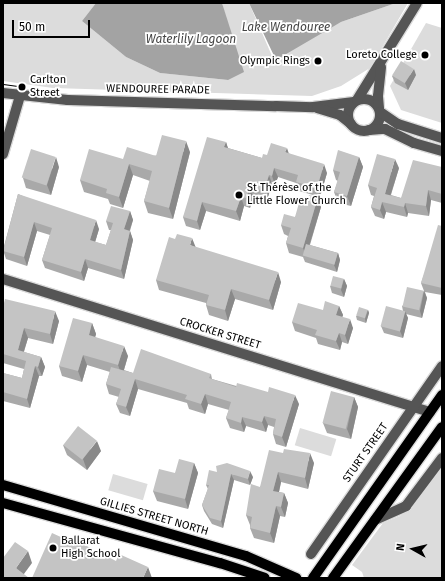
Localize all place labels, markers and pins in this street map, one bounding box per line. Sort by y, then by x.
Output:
place label: Loreto College [346,48,417,62]
marker: Loreto College [420,50,430,60]
place label: Olympic Rings [240,54,310,68]
marker: Olympic Rings [313,56,323,66]
place label: Carlton Street [30,74,66,100]
marker: Carlton Street [17,82,27,92]
place label: St Thérèse of the Little Flower Church [247,182,346,208]
marker: St Thérèse of the Little Flower Church [234,190,244,200]
place label: Ballarat High School [61,535,120,561]
marker: Ballarat High School [48,543,58,553]

